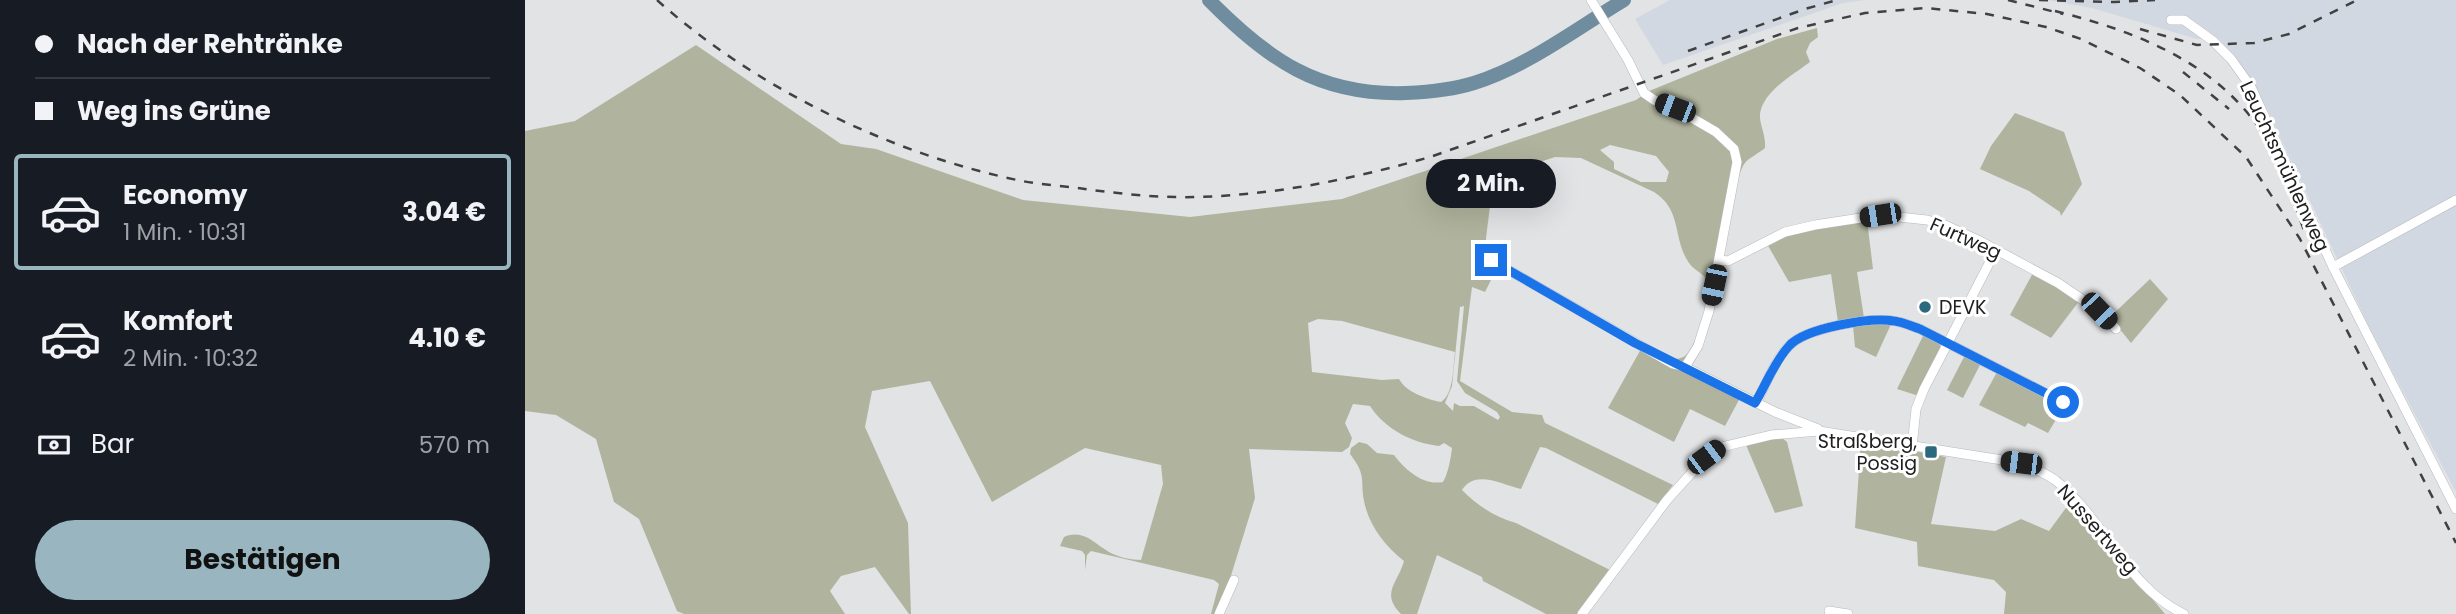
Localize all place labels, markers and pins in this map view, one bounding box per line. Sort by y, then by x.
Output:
place label: DEVK [1939,294,1986,321]
marker: DEVK [1917,299,1933,315]
place label: Straßberg, Possig [1818,428,1917,477]
marker: Straßberg, Possig [1923,444,1939,460]

